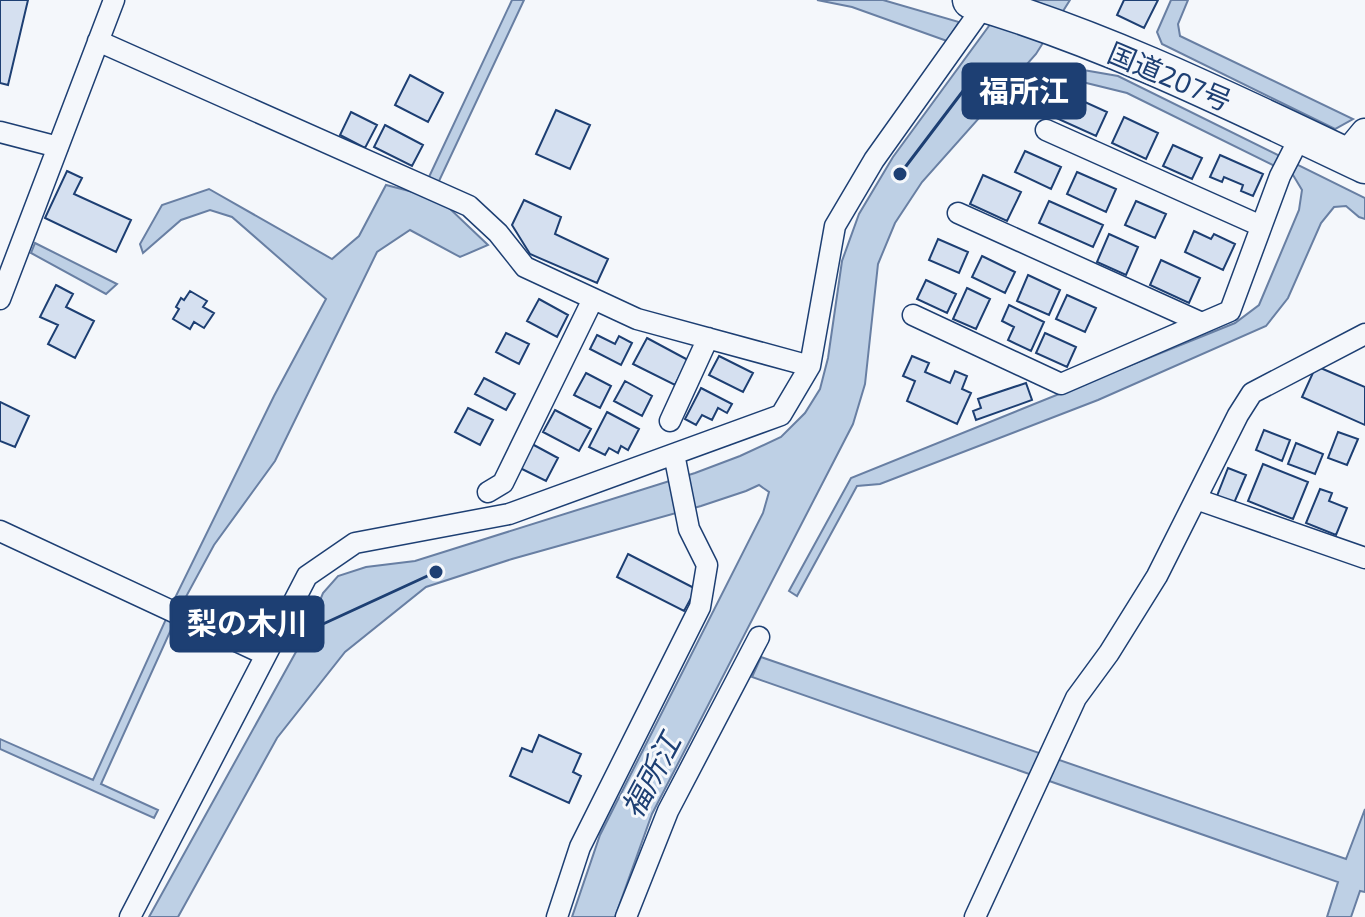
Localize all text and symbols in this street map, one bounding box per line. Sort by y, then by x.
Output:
street label: 国道207号 [1103,35,1237,117]
callout: 福所江 [963,64,1085,118]
text: 福所江 [979,72,1069,108]
callout: 梨の木川 [171,597,323,651]
text: 梨の木川 [187,604,307,640]
water label: 福所江 [613,724,688,823]

